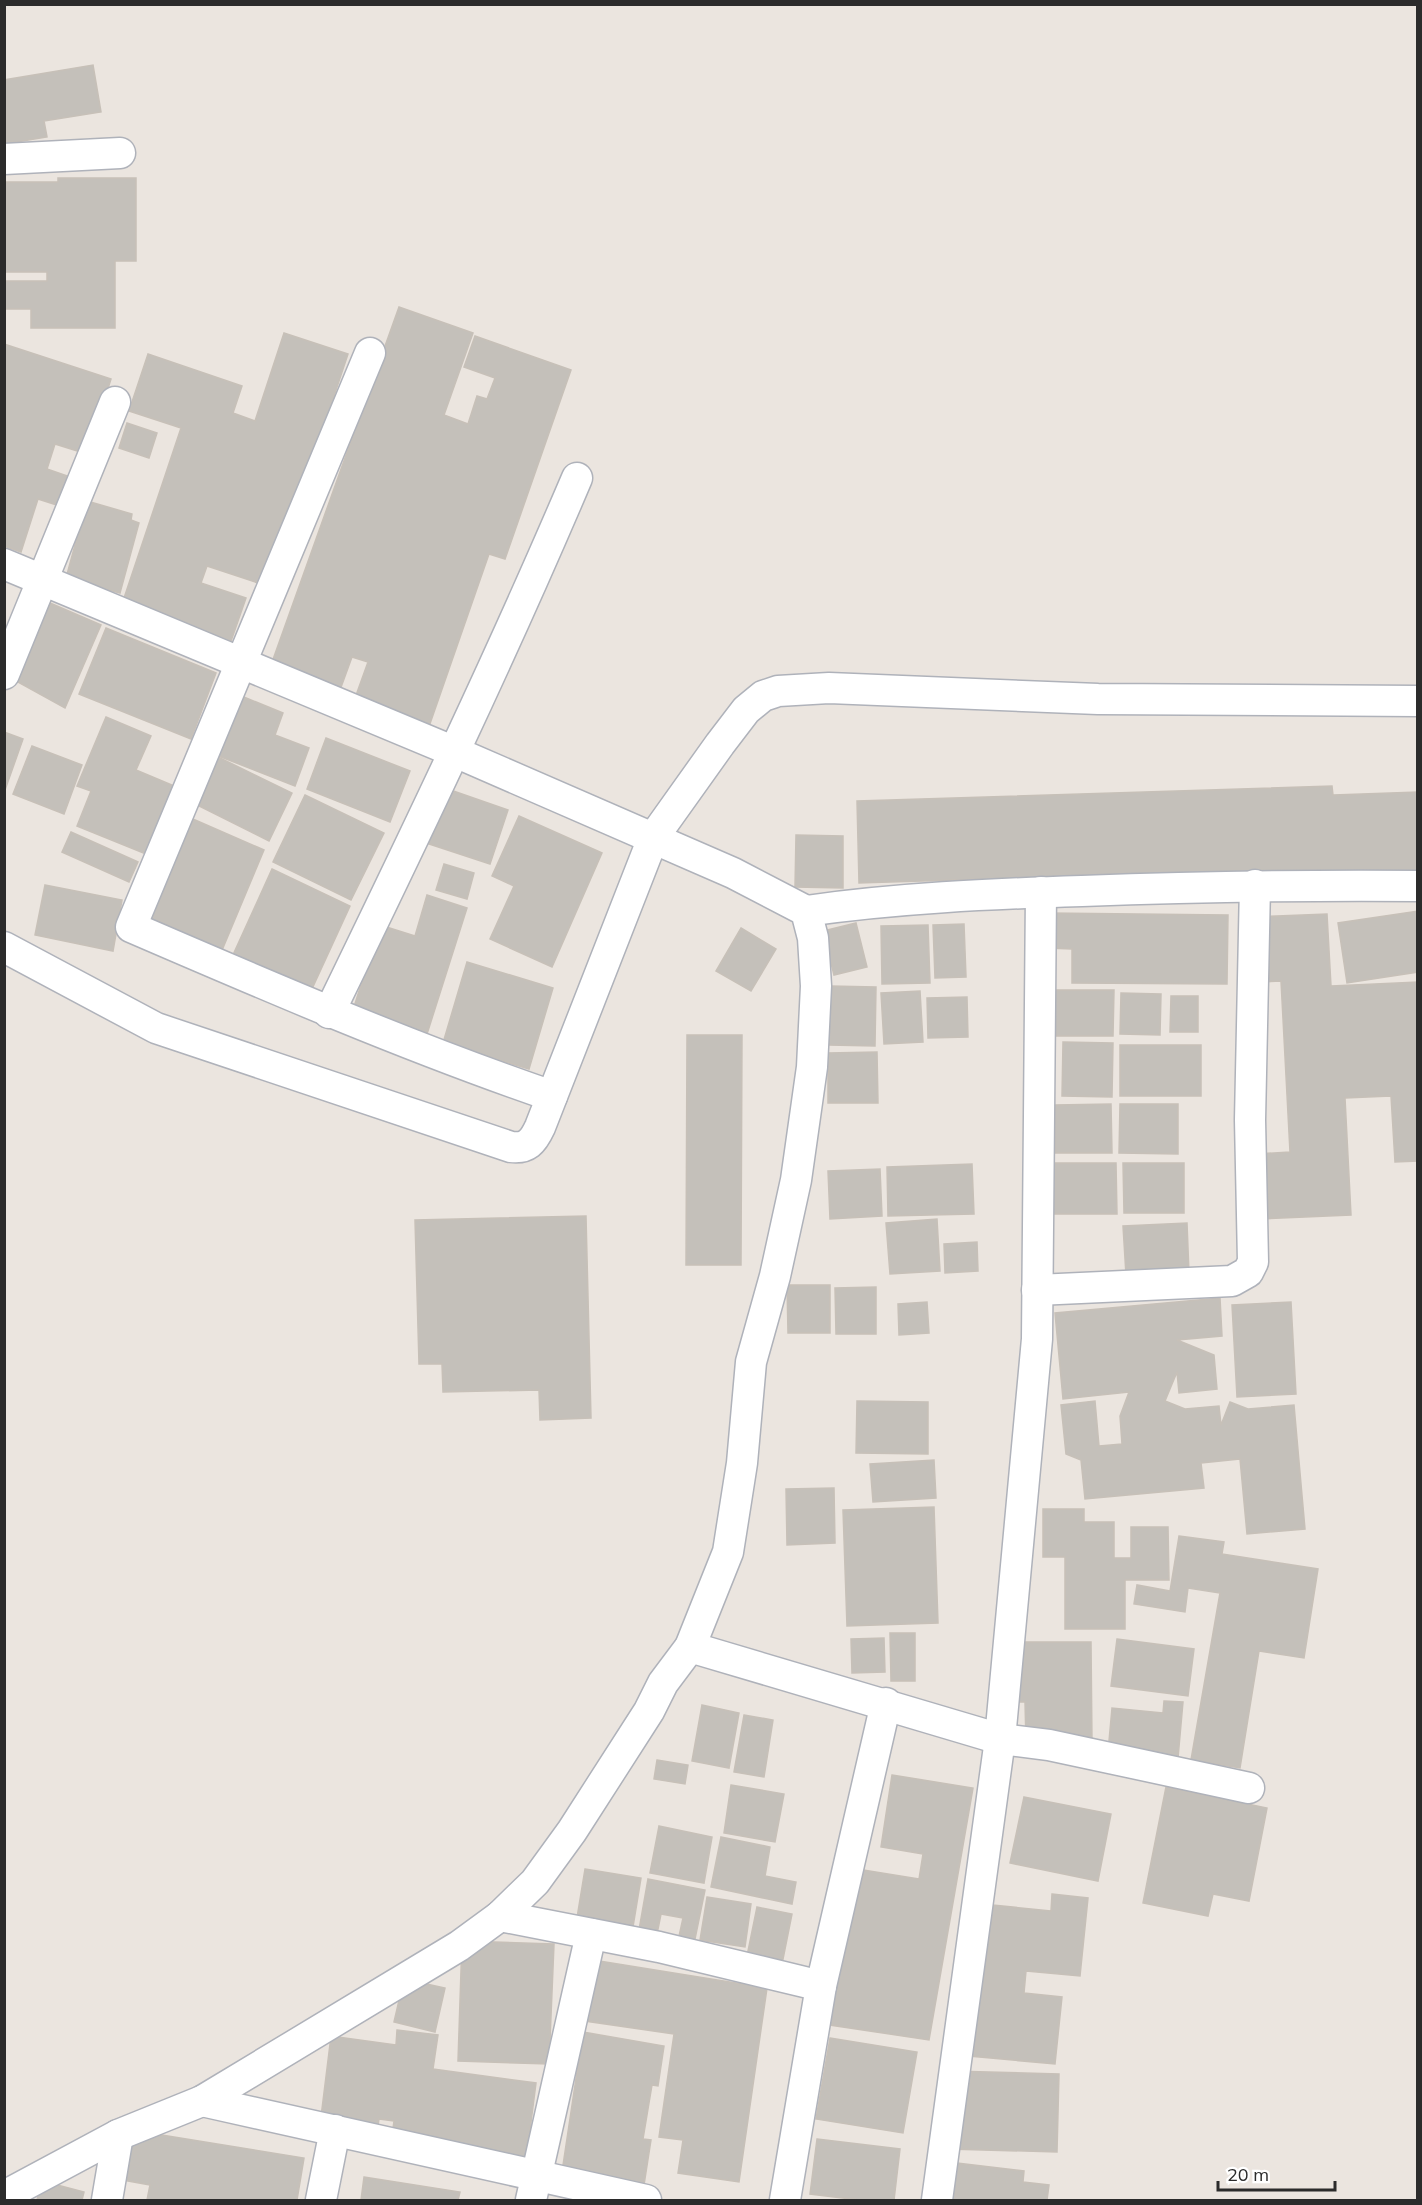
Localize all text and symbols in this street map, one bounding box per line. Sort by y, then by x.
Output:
scale bar [1218,2154,1335,2192]
text: 20 m [1227,2163,1269,2186]

